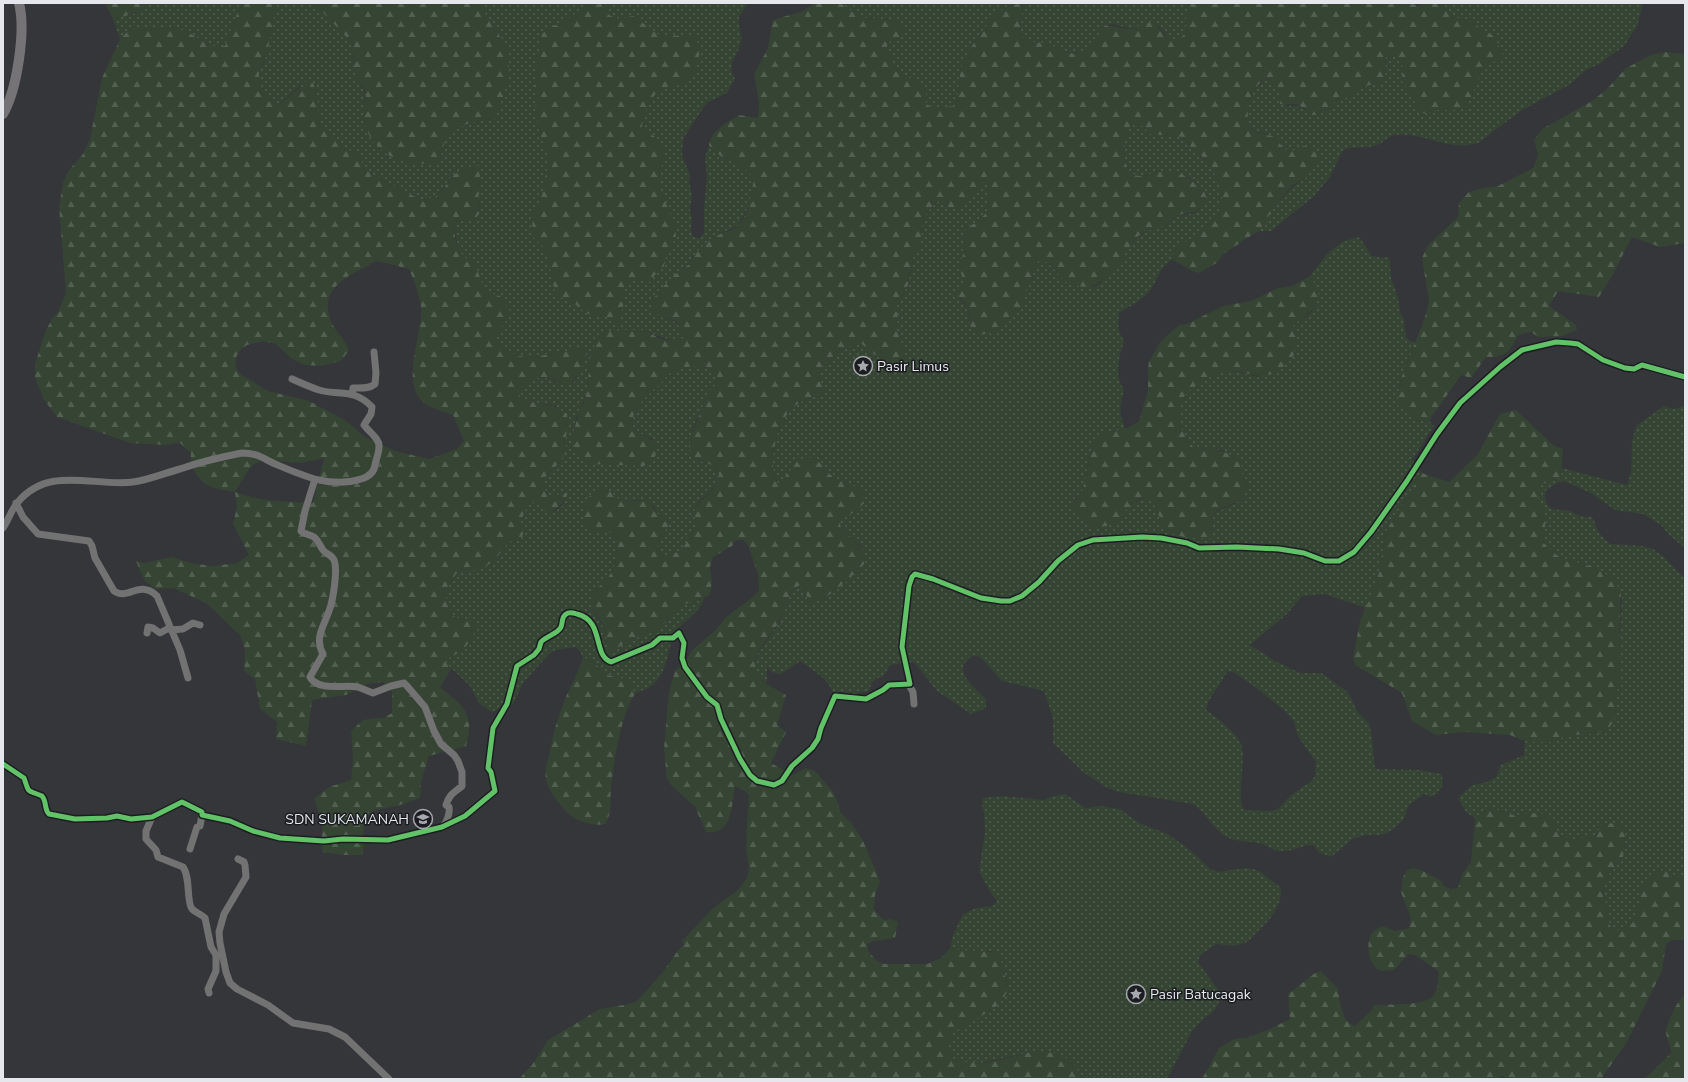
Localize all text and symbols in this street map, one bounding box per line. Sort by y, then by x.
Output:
place icon: Pasir Limus [852,355,874,377]
place label: Pasir Limus [877,357,949,376]
school or university icon: SDN SUKAMANAH [412,808,434,830]
place label: SDN SUKAMANAH [285,810,409,829]
place icon: Pasir Batucagak [1125,983,1147,1005]
place label: Pasir Batucagak [1150,985,1252,1004]

